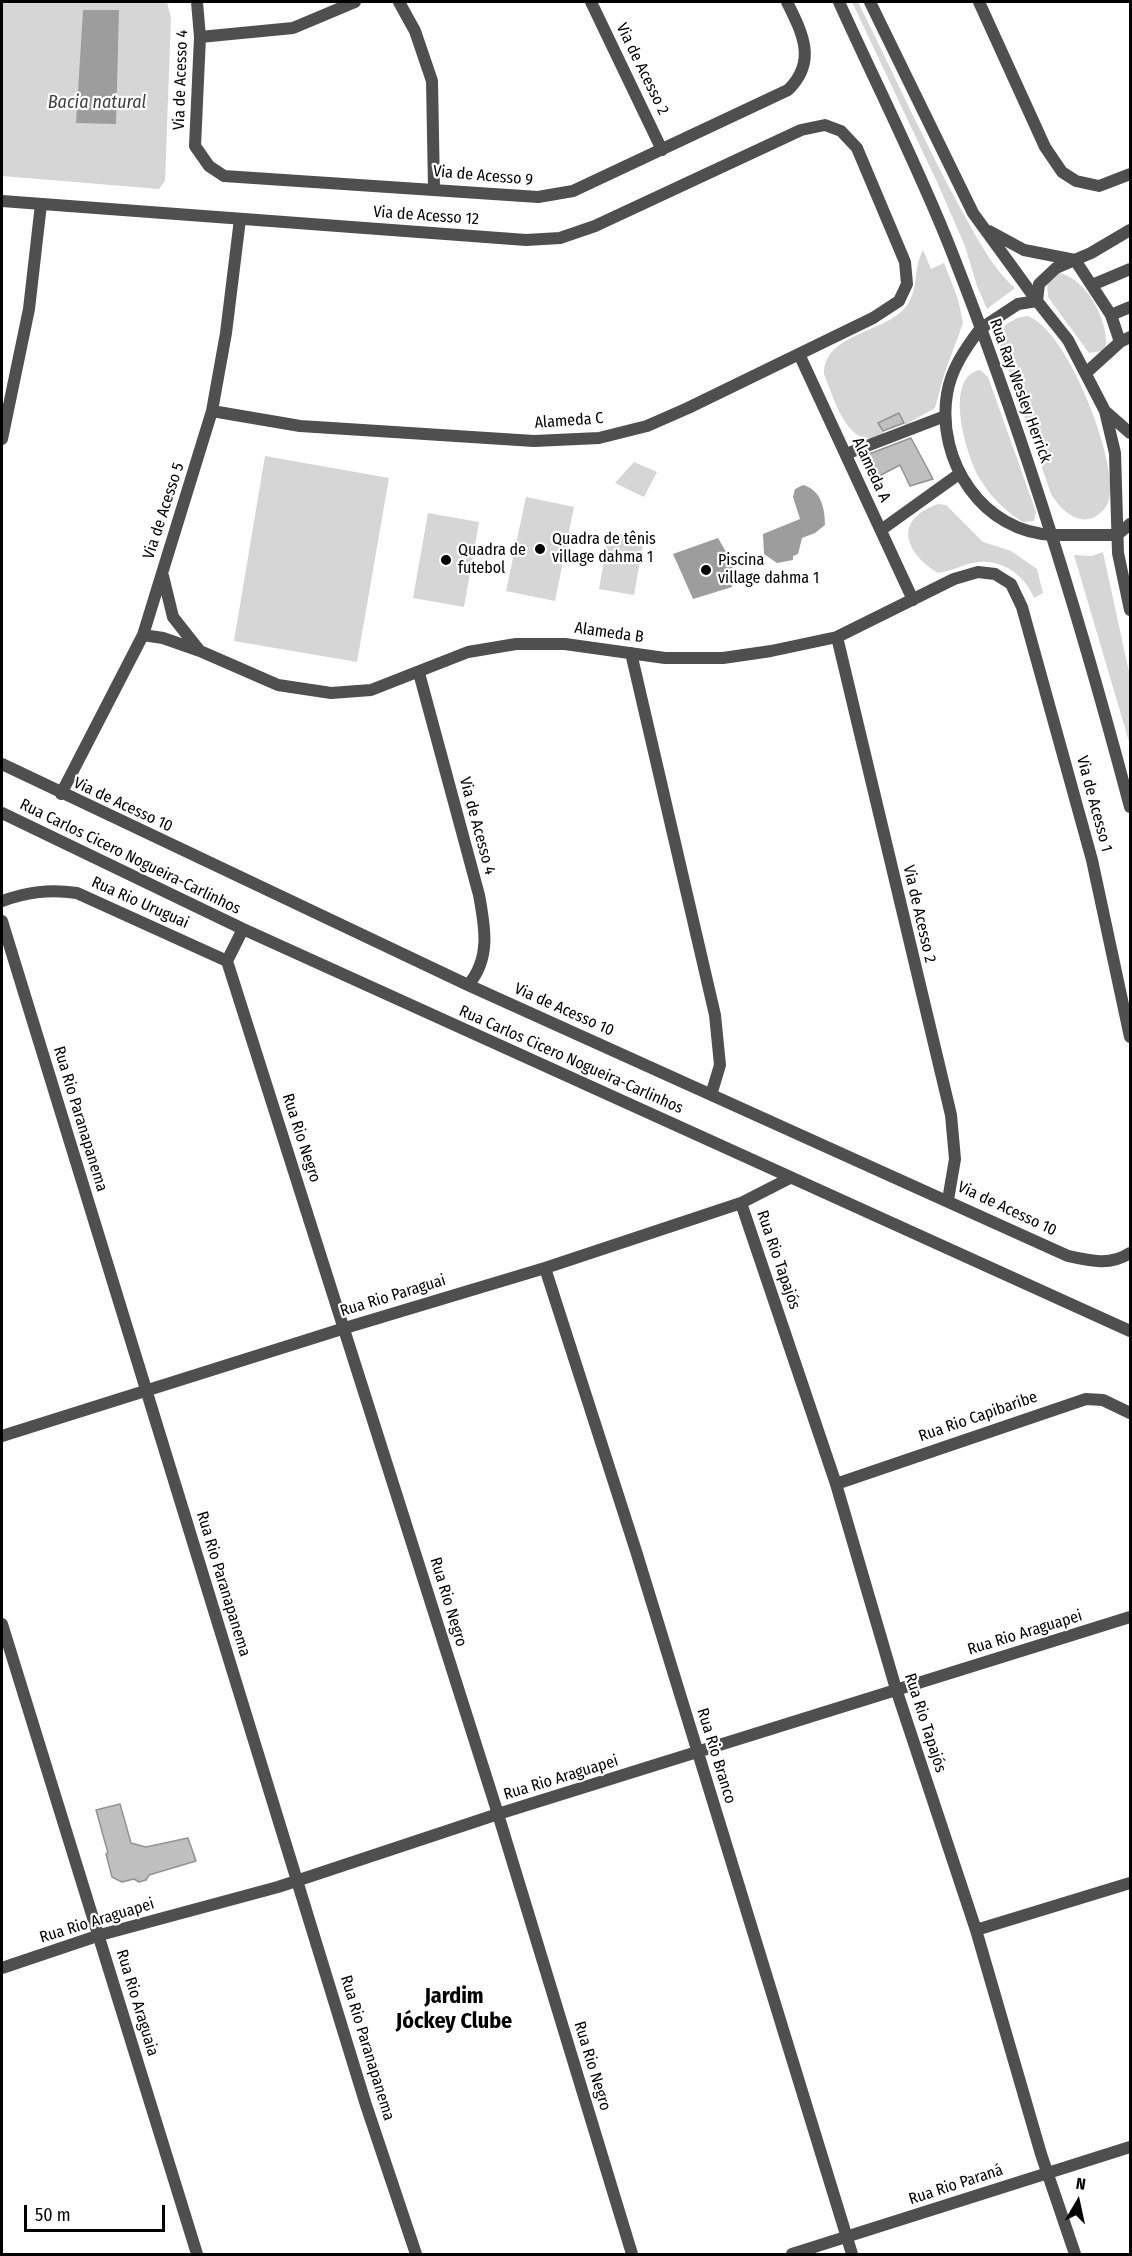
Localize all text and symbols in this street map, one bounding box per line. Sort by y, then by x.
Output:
street label: Via de Acesso 2 [612,20,672,118]
street label: Via de Acesso 4 [170,30,192,130]
water label: Bacia natural [48,92,146,114]
street label: Via de Acesso 9 [432,162,534,190]
street label: Via de Acesso 12 [373,203,479,229]
street label: Rua Ray Wesley Herrick [985,316,1055,466]
street label: Alameda C [534,409,604,433]
street label: Alameda A [848,435,894,505]
street label: Via de Acesso 5 [139,461,189,561]
place label: Quadra de tênis village dahma 1 [552,530,656,568]
place label: Quadra de futebol [458,541,526,579]
marker: Quadra de tênis village dahma 1 [533,542,547,556]
place label: Piscina village dahma 1 [718,551,819,589]
marker: Quadra de futebol [439,553,453,567]
marker: Piscina village dahma 1 [699,563,713,577]
street label: Alameda B [573,619,645,647]
street label: Via de Acesso 1 [1072,754,1116,854]
street label: Via de Acesso 10 [70,774,176,836]
street label: Via de Acesso 4 [455,775,499,877]
street label: Rua Carlos Cicero Nogueira-Carlinhos [16,795,244,919]
street label: Via de Acesso 2 [898,863,940,965]
street label: Rua Rio Uruguai [88,873,192,933]
street label: Via de Acesso 10 [511,979,617,1041]
street label: Rua Carlos Cicero Nogueira-Carlinhos [456,1002,686,1118]
street label: Rua Rio Paranapanema [49,1044,111,1194]
street label: Rua Rio Negro [278,1091,324,1185]
street label: Via de Acesso 10 [954,1178,1060,1240]
street label: Rua Rio Tapajós [752,1208,804,1312]
street label: Rua Rio Paraguai [338,1271,448,1321]
street label: Rua Rio Capibaribe [916,1388,1040,1446]
street label: Rua Rio Paranapanema [192,1509,254,1659]
street label: Rua Rio Negro [425,1555,471,1649]
street label: Rua Rio Araguapei [965,1606,1085,1660]
street label: Rua Rio Tapajós [900,1671,950,1775]
street label: Rua Rio Branco [692,1706,740,1806]
street label: Rua Rio Araguapei [501,1751,621,1805]
street label: Rua Rio Araguapei [37,1894,157,1948]
street label: Rua Rio Araguaia [112,1947,162,2059]
street label: Rua Rio Paranapanema [336,1973,398,2123]
district label: Jardim Jóckey Clube [396,1984,512,2036]
street label: Rua Rio Negro [569,2019,615,2113]
street label: Rua Rio Paraná [906,2161,1006,2209]
north arrow [1048,2172,1108,2232]
text: N [1075,2174,1087,2194]
scale bar [27,2193,168,2231]
text: 50 m [35,2204,71,2226]

